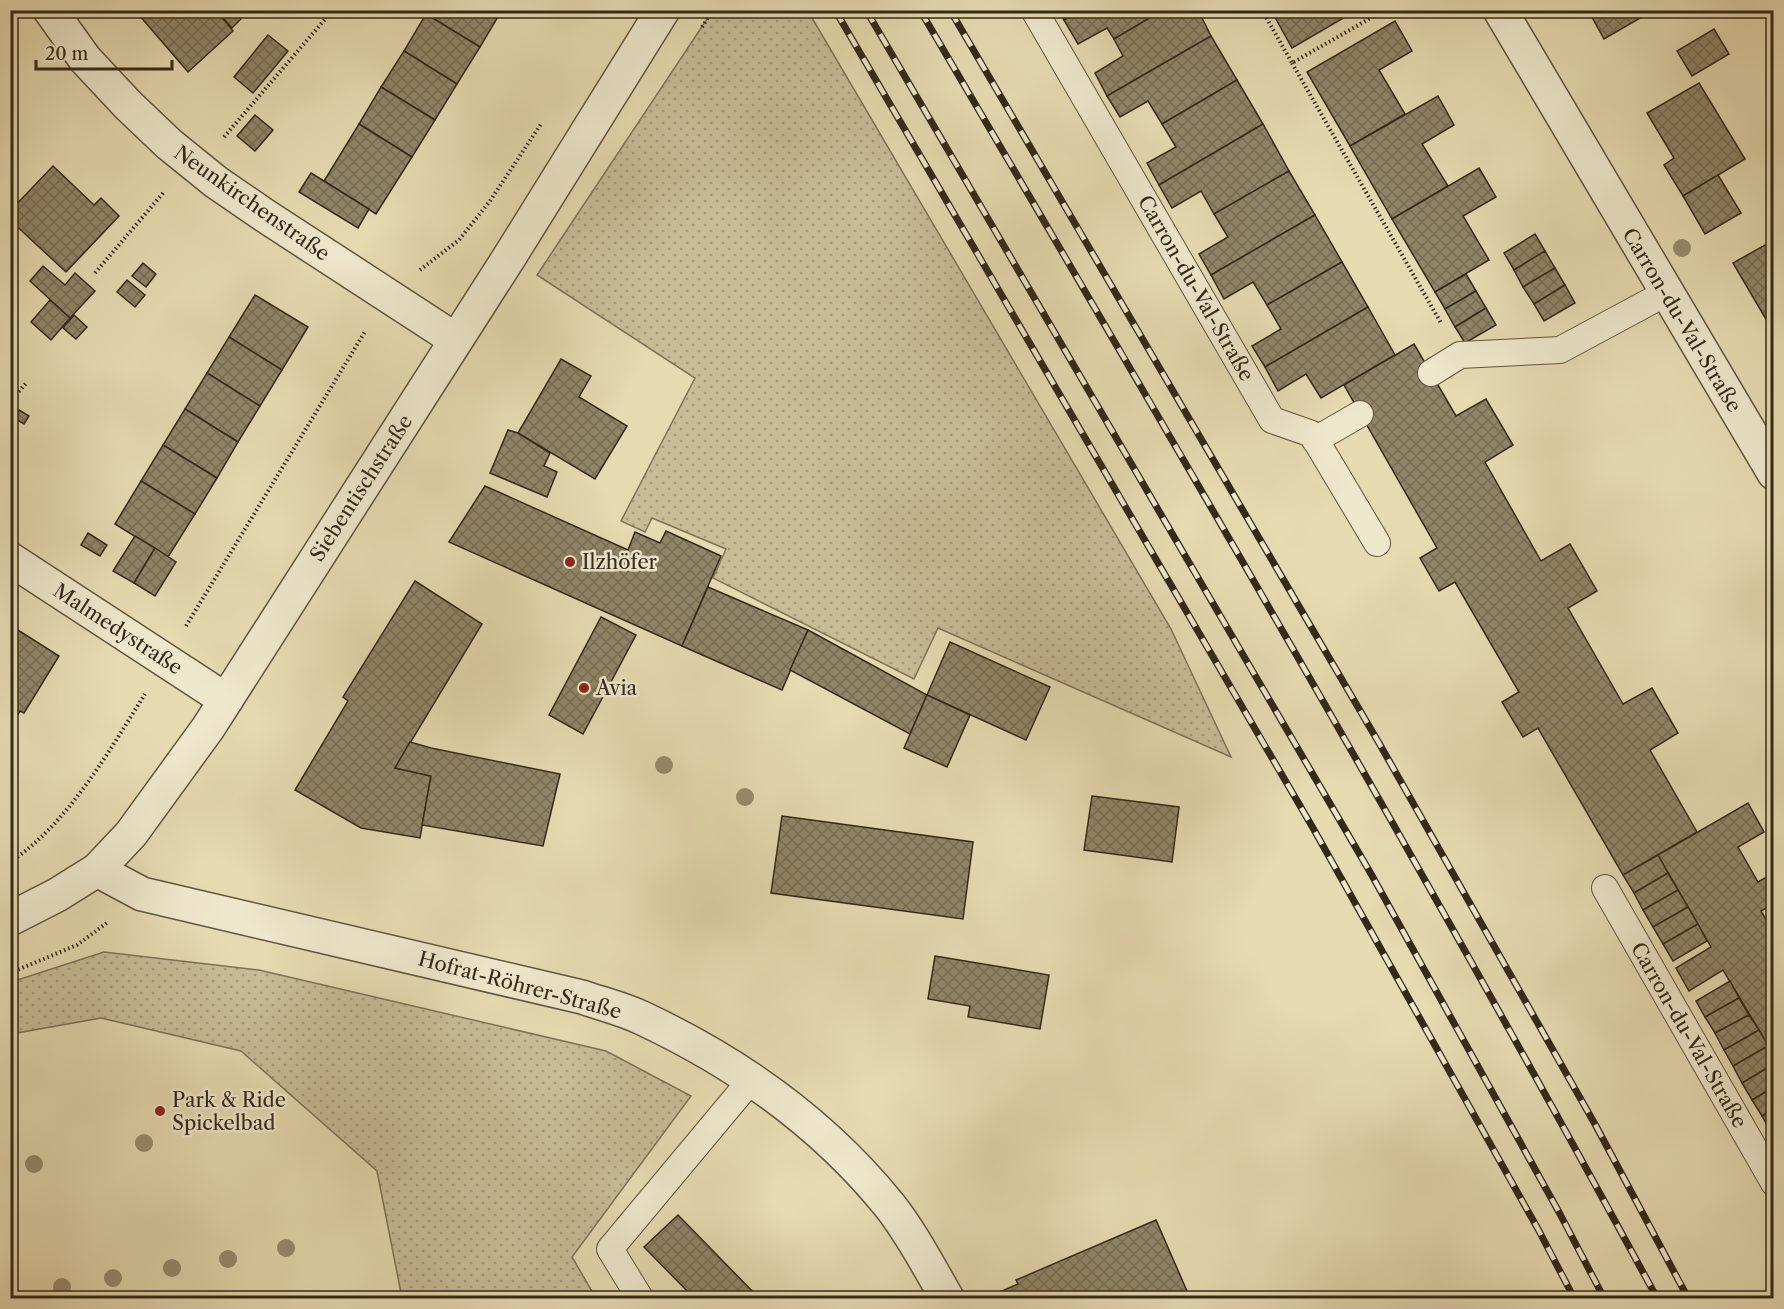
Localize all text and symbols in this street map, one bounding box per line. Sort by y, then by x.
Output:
scale bar [36,33,172,71]
text: 20 m [45,43,89,65]
street label: Neunkirchenstraße [170,140,334,266]
street label: Carron-du-Val-Straße [1133,191,1259,385]
street label: Carron-du-Val-Straße [1618,224,1746,416]
street label: Siebentischstraße [305,410,417,566]
place label: Ilzhöfer [582,550,658,574]
marker: Ilzhöfer [563,555,577,569]
street label: Malmedystraße [49,578,187,680]
place label: Avia [595,676,637,700]
marker: Avia [577,681,591,695]
street label: Carron-du-Val-Straße [1626,938,1752,1132]
street label: Hofrat-Röhrer-Straße [416,946,624,1024]
place label: Park & Ride Spickelbad [172,1088,286,1135]
marker: Park & Ride Spickelbad [153,1104,167,1118]

